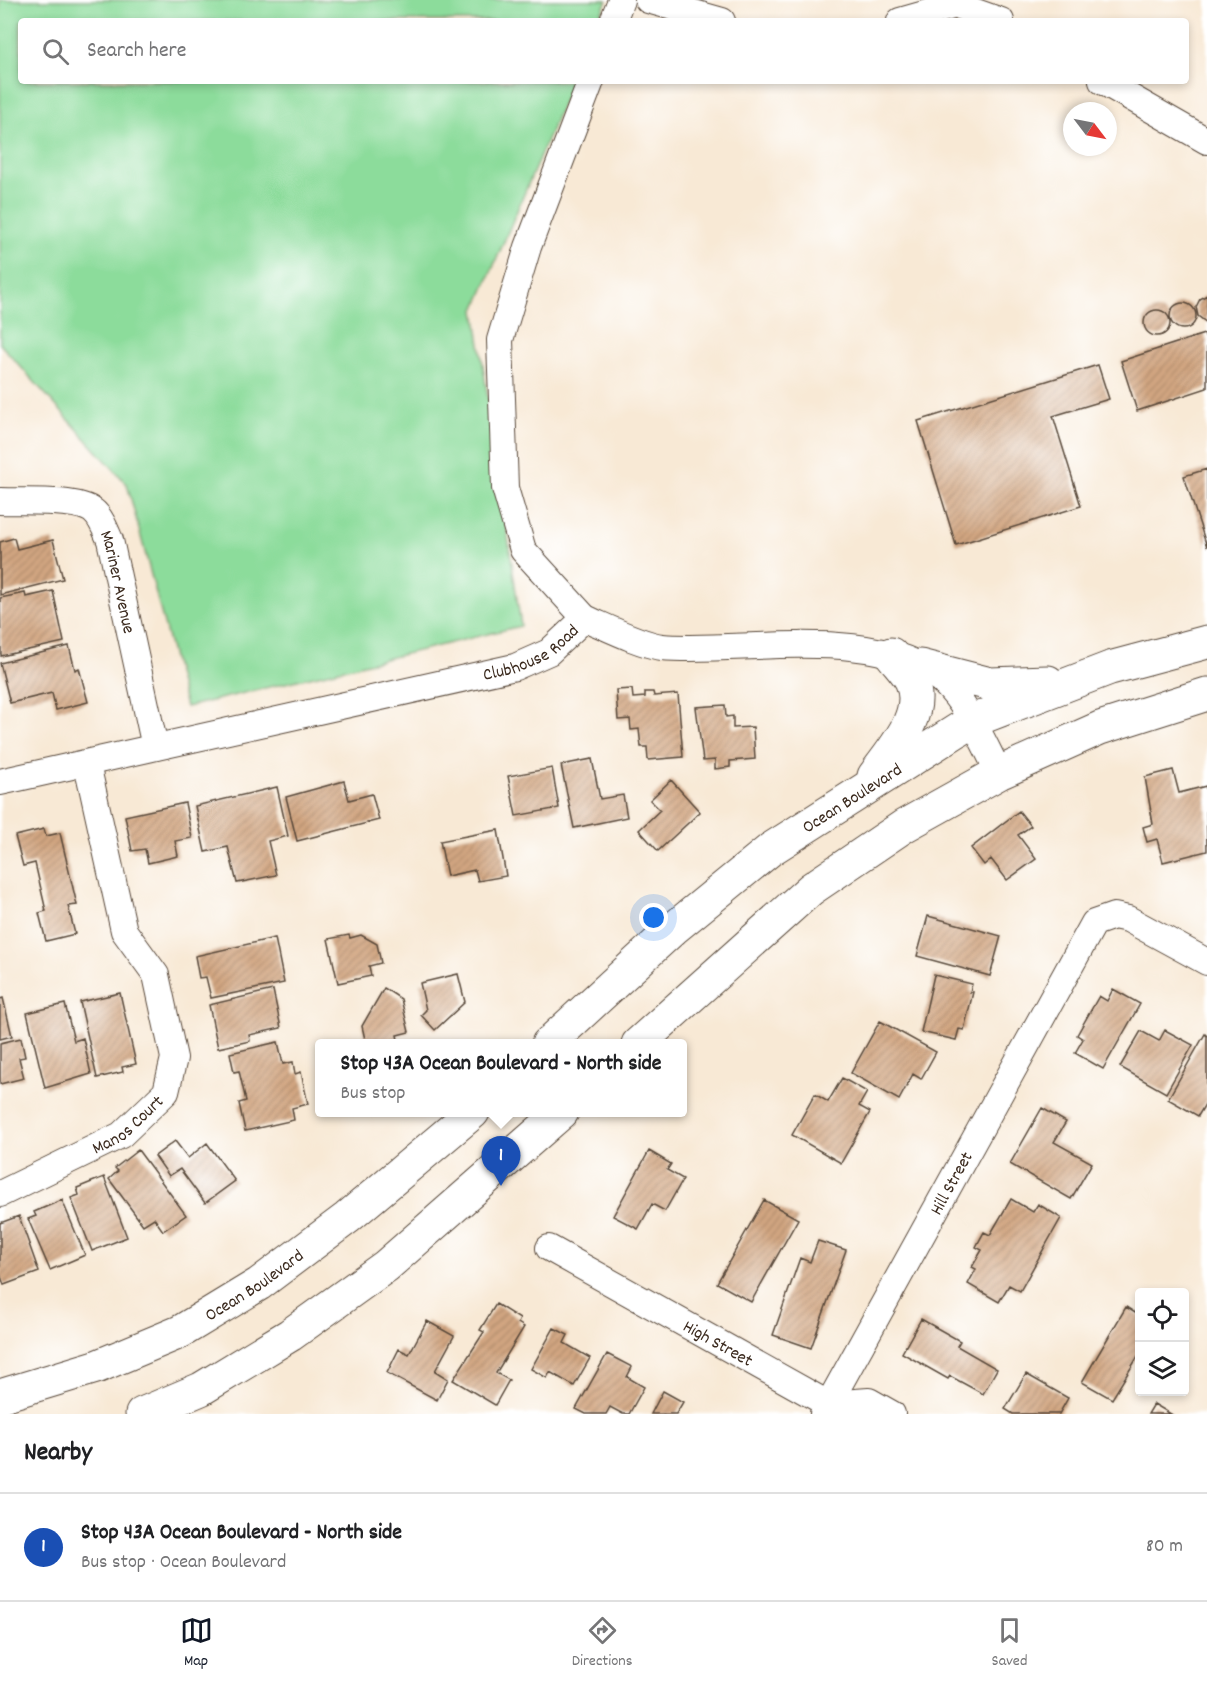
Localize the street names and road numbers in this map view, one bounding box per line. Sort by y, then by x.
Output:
street label: Mariner Avenue [92,527,140,636]
street label: Clubhouse Road [481,620,586,689]
street label: Ocean Boulevard [798,759,908,841]
street label: Manos Court [89,1090,171,1162]
street label: Hill Street [925,1148,981,1220]
street label: Ocean Boulevard [201,1245,310,1329]
street label: High Street [678,1315,757,1375]

